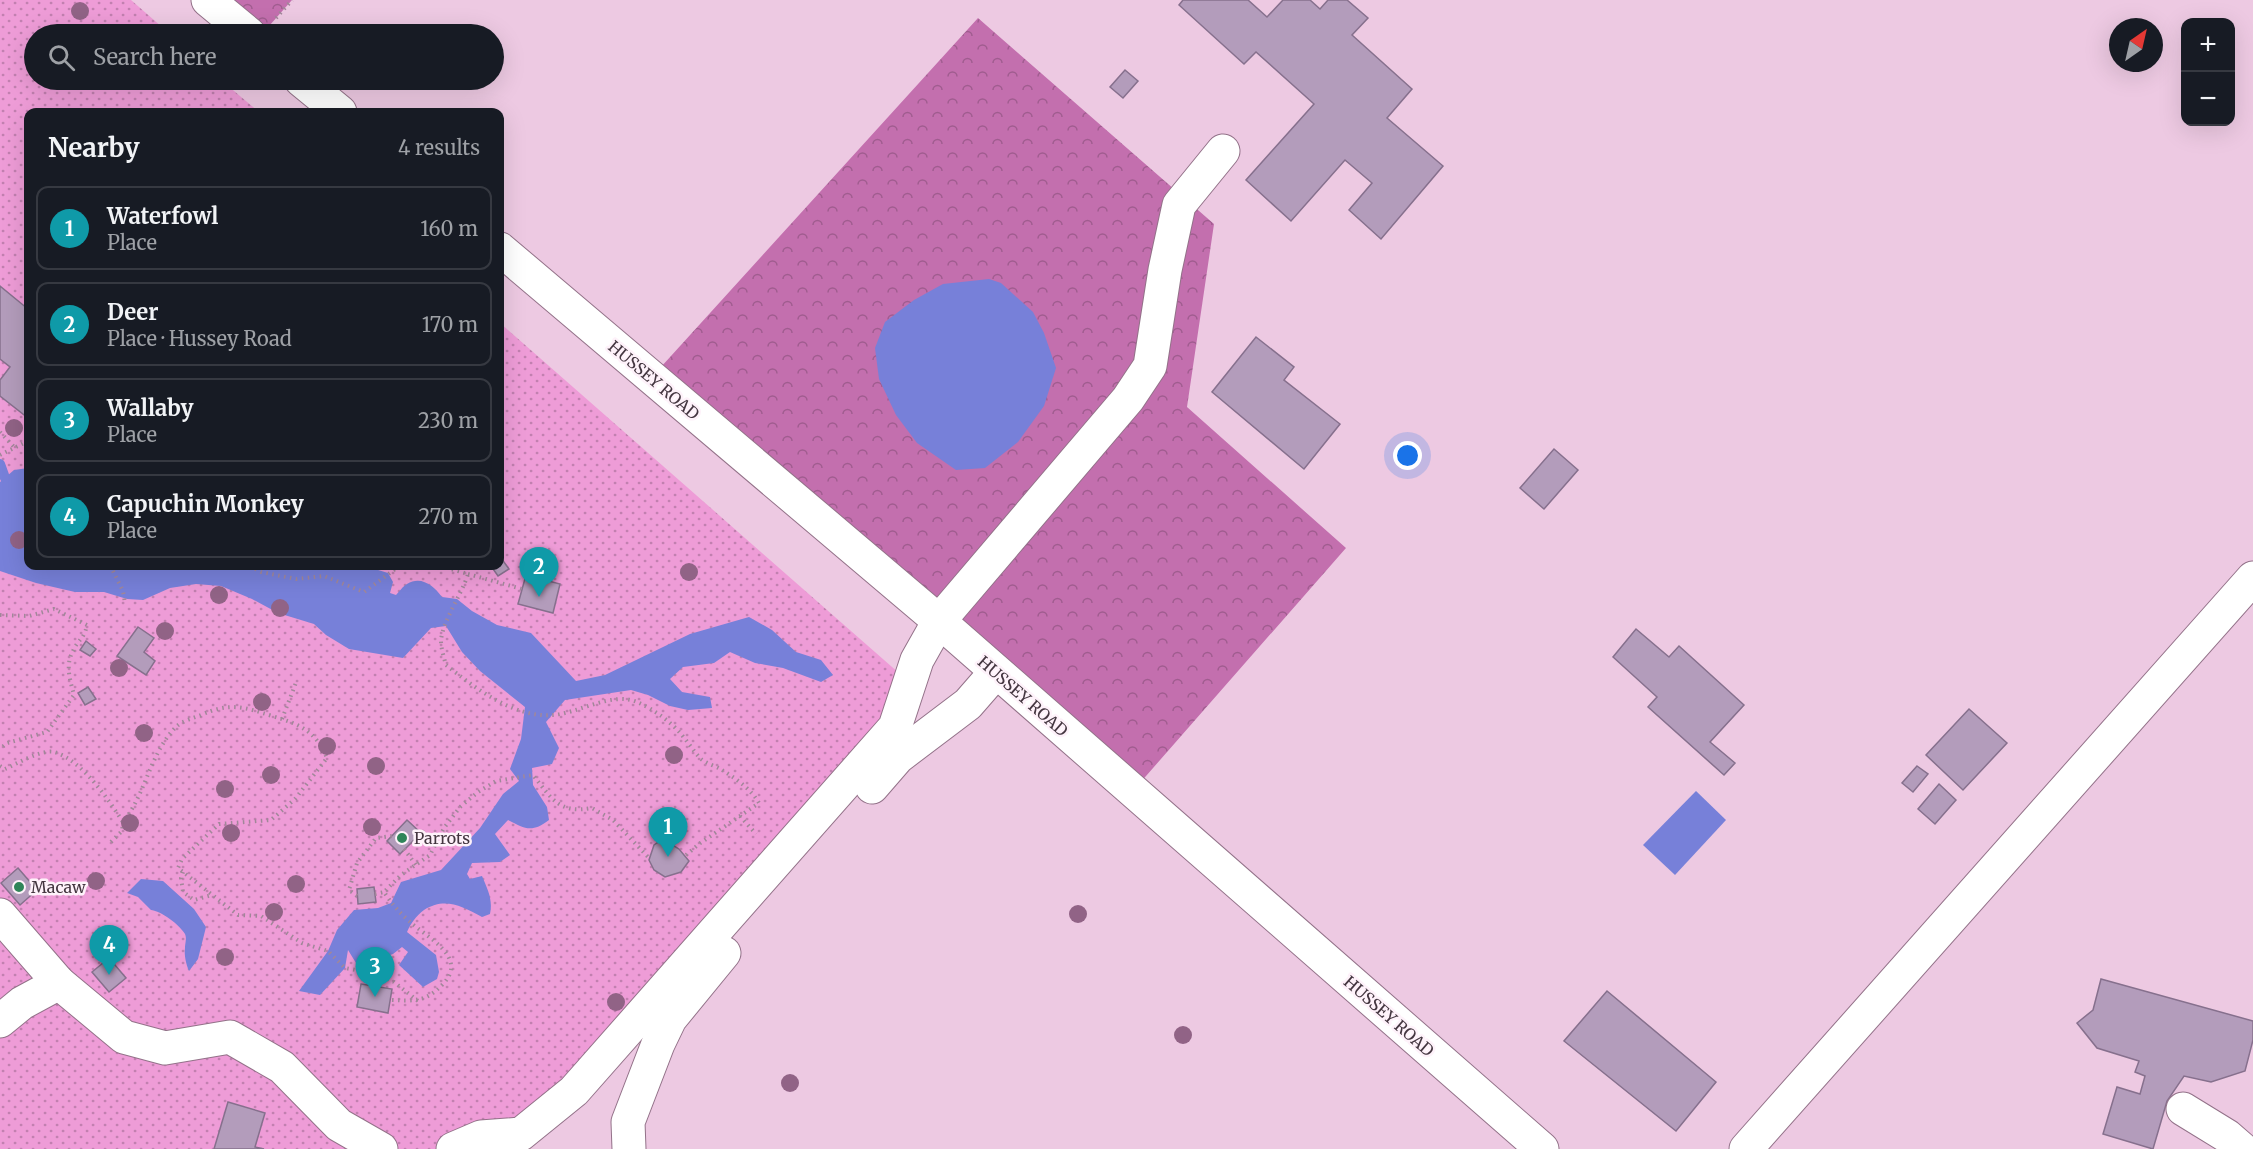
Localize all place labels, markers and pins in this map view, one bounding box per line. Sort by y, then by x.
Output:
pin: 2 [520,548,558,597]
pin: 1 [648,808,688,857]
place label: Parrots [414,828,470,848]
marker: Parrots [395,831,409,845]
place label: Macaw [31,877,86,897]
marker: Macaw [12,880,26,894]
pin: 4 [90,926,128,975]
pin: 3 [356,948,394,997]

